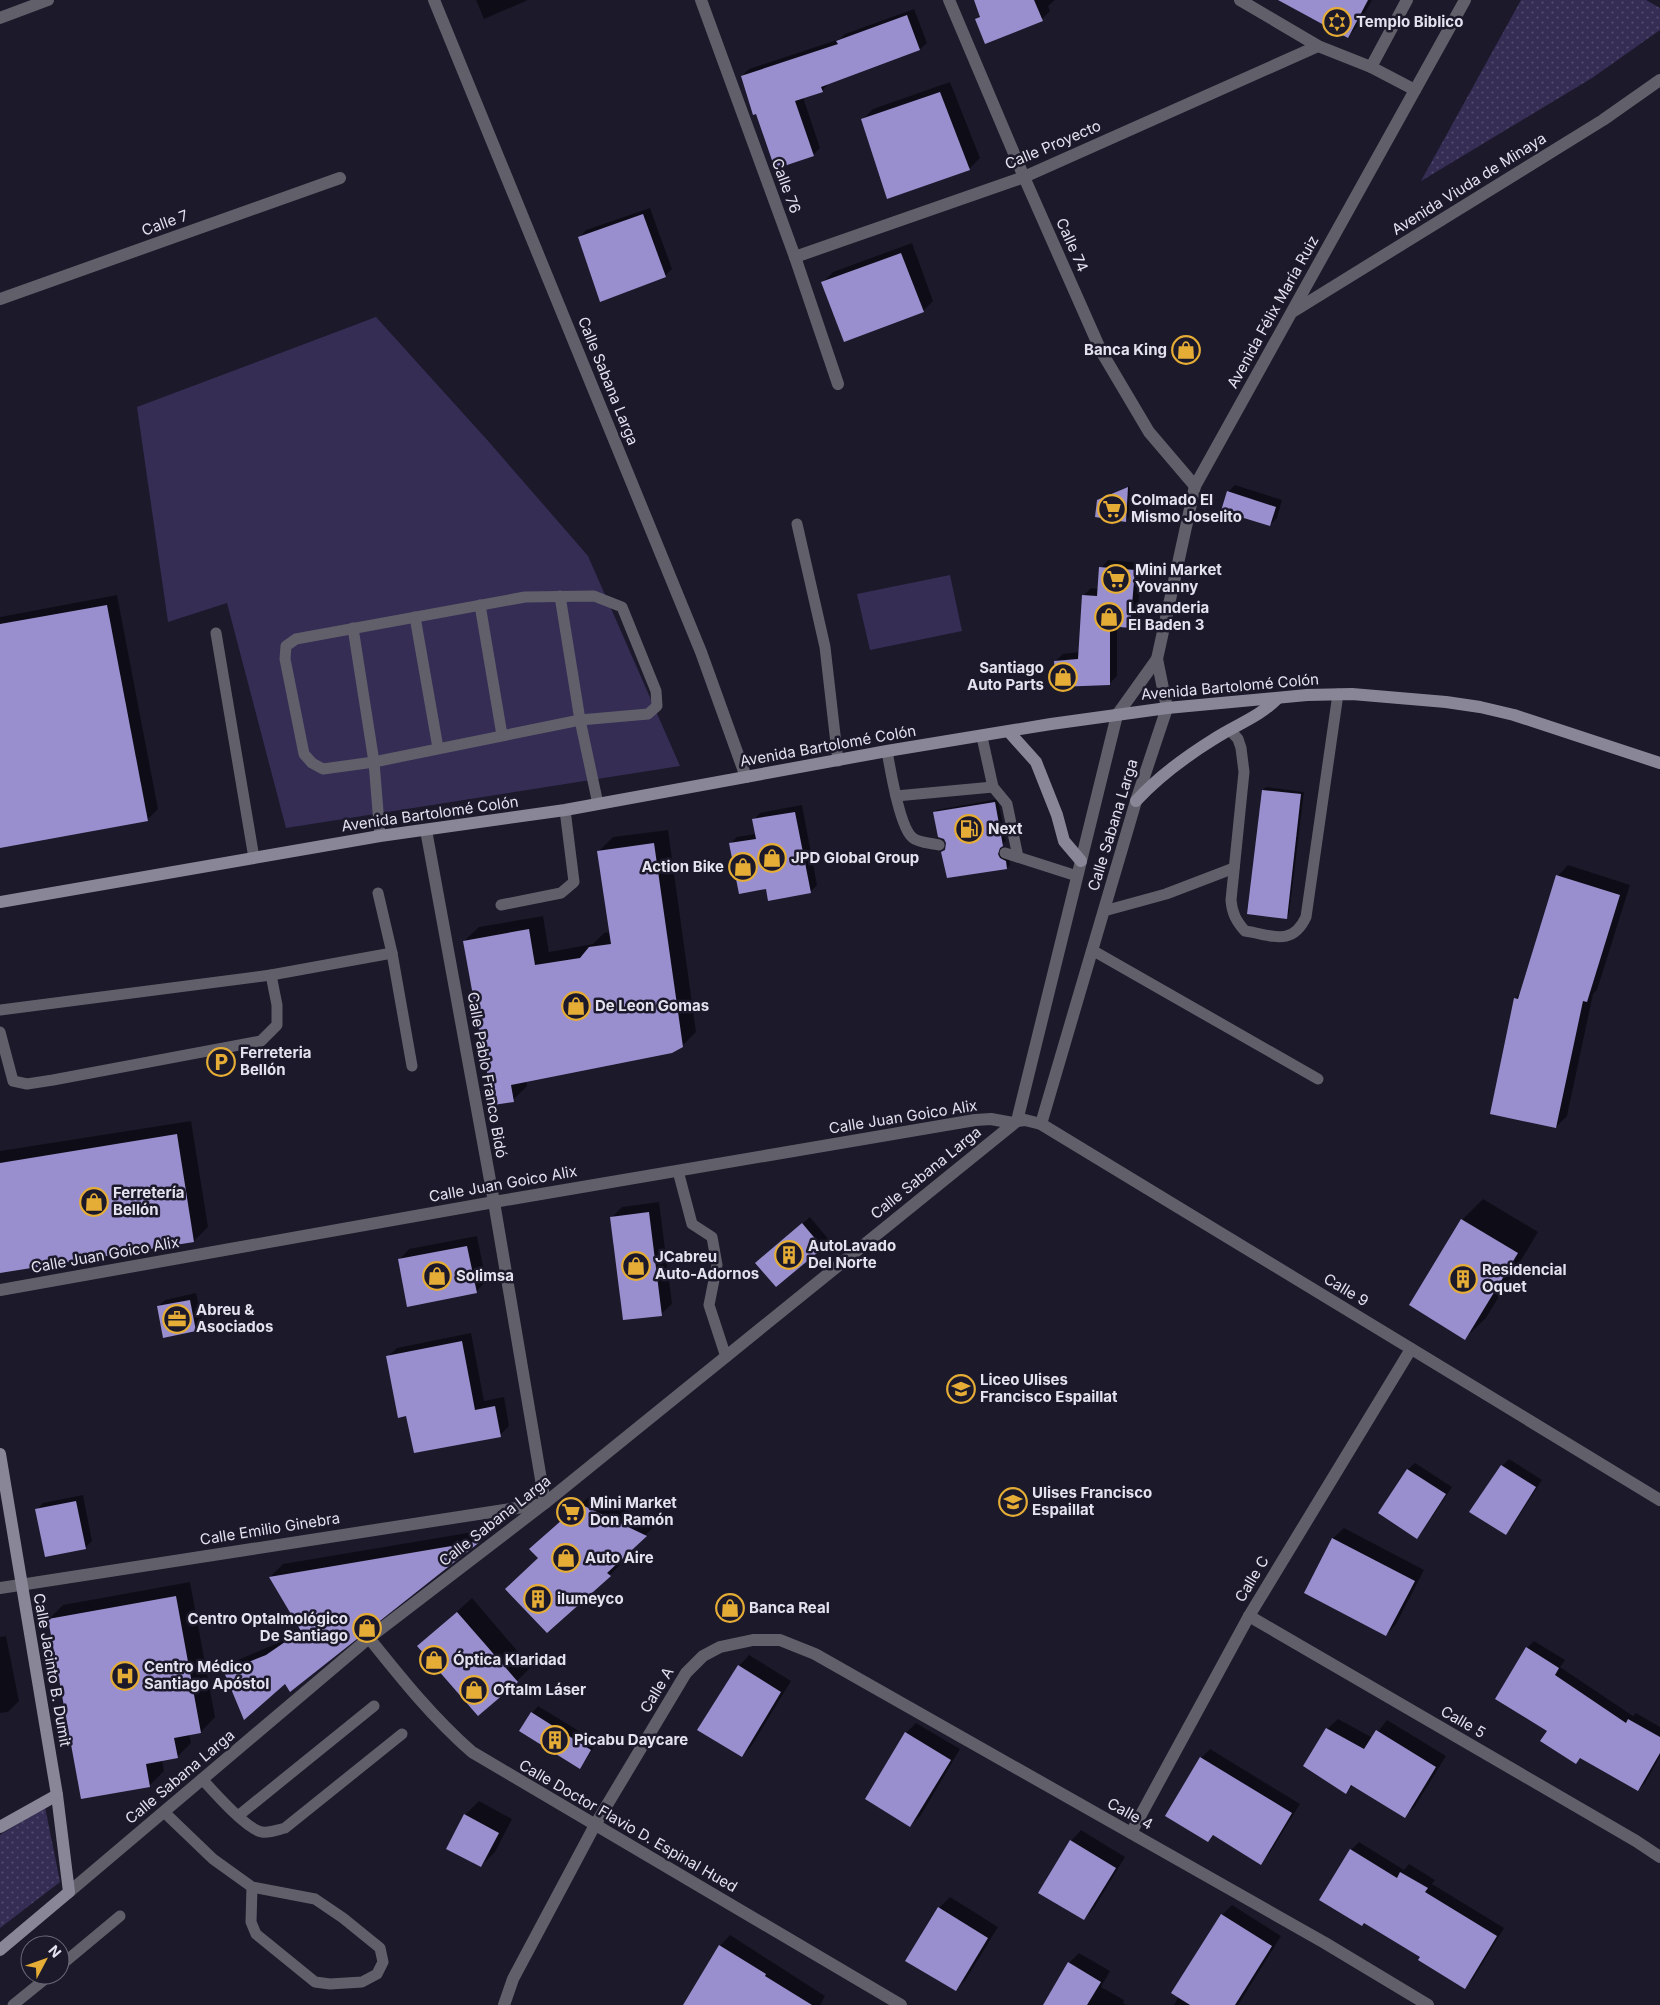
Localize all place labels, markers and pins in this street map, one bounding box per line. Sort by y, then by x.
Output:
synagogue icon: Templo Biblico [1322,7,1352,37]
place label: Templo Biblico [1356,12,1463,31]
shop icon: Banca King [1171,335,1201,365]
place label: Banca King [1084,340,1167,359]
place label: Colmado El Mismo Joselito [1131,490,1242,526]
supermarket icon: Colmado El Mismo Joselito [1097,494,1127,524]
place label: Mini Market Yovanny [1135,560,1222,596]
supermarket icon: Mini Market Yovanny [1101,564,1131,594]
place label: Lavanderia El Baden 3 [1128,598,1209,634]
shop icon: Lavanderia El Baden 3 [1094,602,1124,632]
place label: Santiago Auto Parts [967,658,1044,694]
shop icon: Santiago Auto Parts [1048,662,1078,692]
fuel station icon: Next [954,814,984,844]
place label: Next [988,819,1023,838]
shop icon: JPD Global Group [757,843,787,873]
place label: JPD Global Group [791,848,919,867]
shop icon: Action Bike [728,852,758,882]
place label: Action Bike [641,857,724,876]
shop icon: De Leon Gomas [561,991,591,1021]
place label: De Leon Gomas [595,996,709,1015]
place label: Ferreteria Bellón [240,1043,311,1079]
parking icon: Ferreteria Bellón [206,1047,236,1077]
place label: Ferretería Bellón [113,1183,184,1219]
shop icon: Ferretería Bellón [79,1187,109,1217]
place label: AutoLavado Del Norte [808,1236,896,1272]
building icon: AutoLavado Del Norte [774,1240,804,1270]
place label: JCabreu Auto-Adornos [655,1247,759,1283]
shop icon: JCabreu Auto-Adornos [621,1251,651,1281]
place label: Residencial Oquet [1482,1260,1566,1296]
shop icon: Solimsa [422,1261,452,1291]
building icon: Residencial Oquet [1448,1264,1478,1294]
place label: Solimsa [456,1266,514,1285]
place label: Abreu & Asociados [196,1300,273,1336]
office icon: Abreu & Asociados [162,1304,192,1334]
place label: Liceo Ulises Francisco Espaillat [980,1370,1118,1406]
school or university icon: Liceo Ulises Francisco Espaillat [946,1374,976,1404]
place label: Ulises Francisco Espaillat [1032,1483,1152,1519]
school or university icon: Ulises Francisco Espaillat [998,1487,1028,1517]
place label: Mini Market Don Ramón [590,1493,677,1529]
supermarket icon: Mini Market Don Ramón [556,1497,586,1527]
shop icon: Auto Aire [551,1543,581,1573]
place label: Auto Aire [585,1548,654,1567]
building icon: ilumeyco [523,1584,553,1614]
place label: ilumeyco [557,1589,624,1608]
shop icon: Banca Real [715,1593,745,1623]
place label: Banca Real [749,1598,830,1617]
place label: Centro Optalmológico De Santiago [188,1609,348,1645]
shop icon: Centro Optalmológico De Santiago [352,1613,382,1643]
shop icon: Óptica Klaridad [419,1645,449,1675]
place label: Óptica Klaridad [453,1650,566,1669]
place label: Centro Médico Santiago Apóstol [144,1657,269,1693]
hospital icon: Centro Médico Santiago Apóstol [110,1661,140,1691]
shop icon: Oftalm Láser [459,1675,489,1705]
place label: Oftalm Láser [493,1680,586,1699]
building icon: Picabu Daycare [540,1725,570,1755]
place label: Picabu Daycare [574,1730,688,1749]

